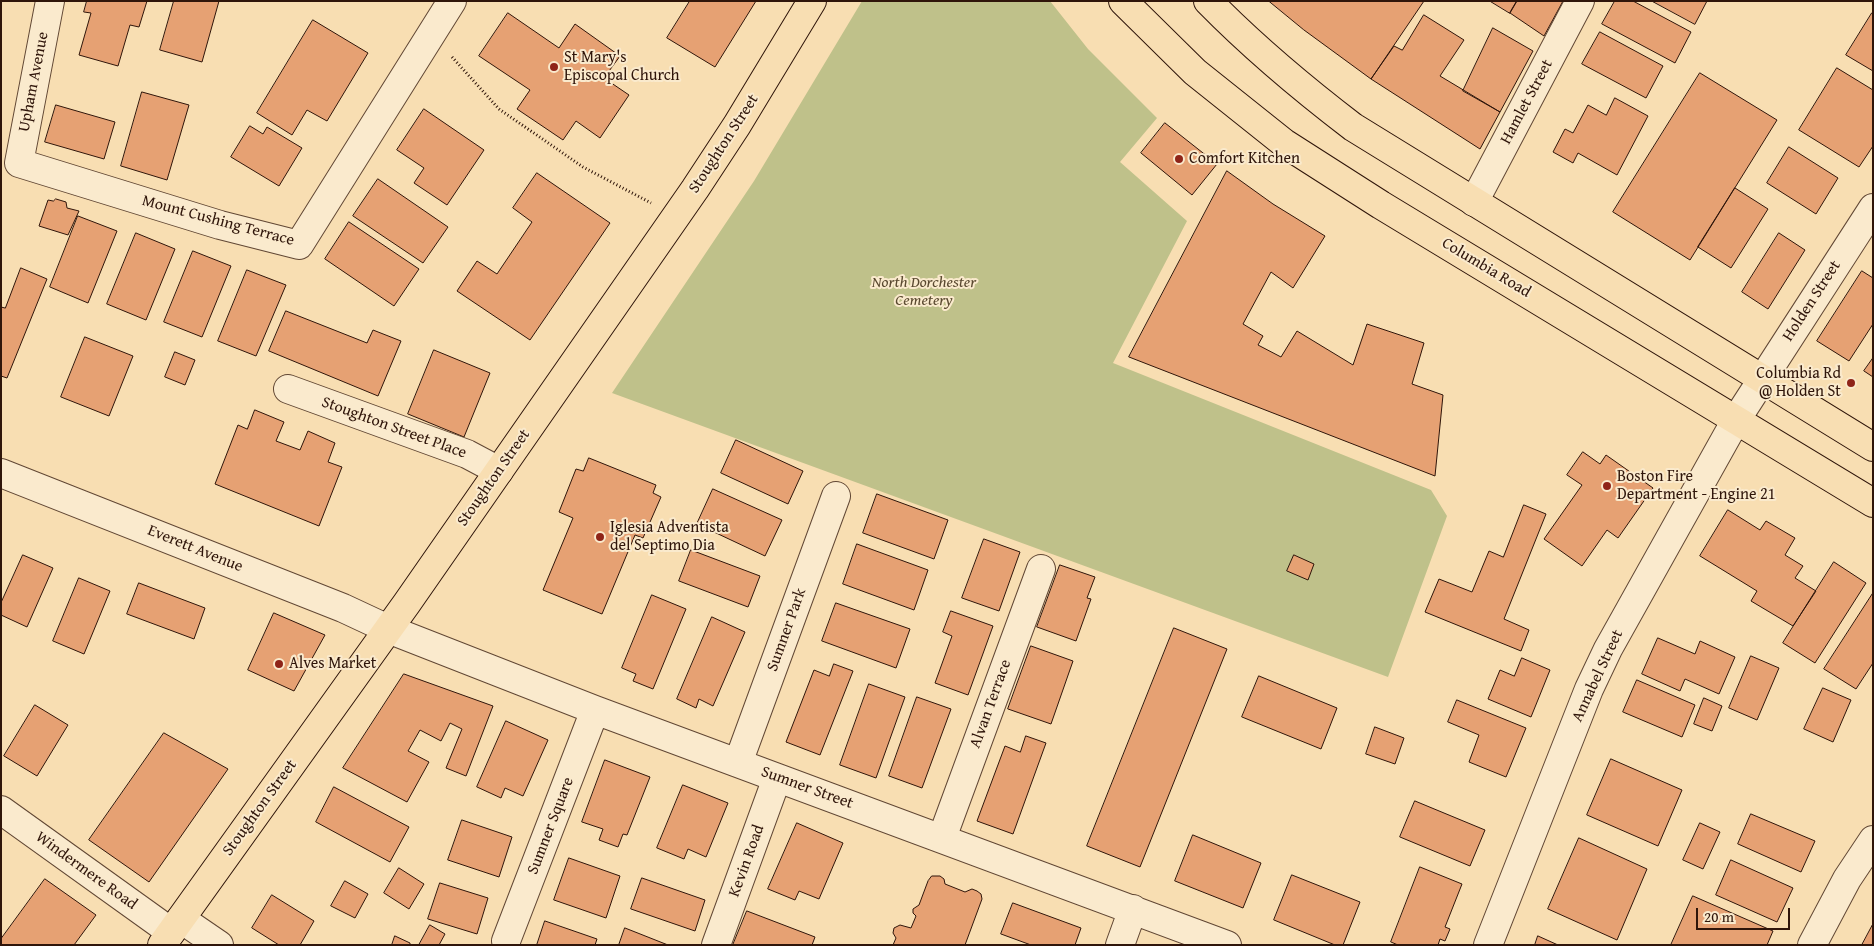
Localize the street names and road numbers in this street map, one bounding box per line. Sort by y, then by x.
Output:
street label: Upham Avenue [15,30,53,134]
street label: Hamlet Street [1497,56,1557,148]
street label: Stoughton Street [685,91,763,197]
street label: Mount Cushing Terrace [140,191,296,251]
street label: Columbia Road [1438,234,1534,302]
street label: Holden Street [1779,257,1845,345]
street label: Stoughton Street Place [319,393,469,463]
street label: Stoughton Street [453,426,535,530]
street label: Everett Avenue [145,521,245,577]
street label: Sumner Park [763,586,811,674]
street label: Annabel Street [1568,627,1628,725]
street label: Alvan Terrace [966,657,1016,751]
street label: Stoughton Street [219,756,301,860]
street label: Sumner Street [758,762,856,814]
street label: Sumner Square [524,775,578,877]
street label: Kevin Road [725,822,769,900]
street label: Windermere Road [31,828,141,914]

